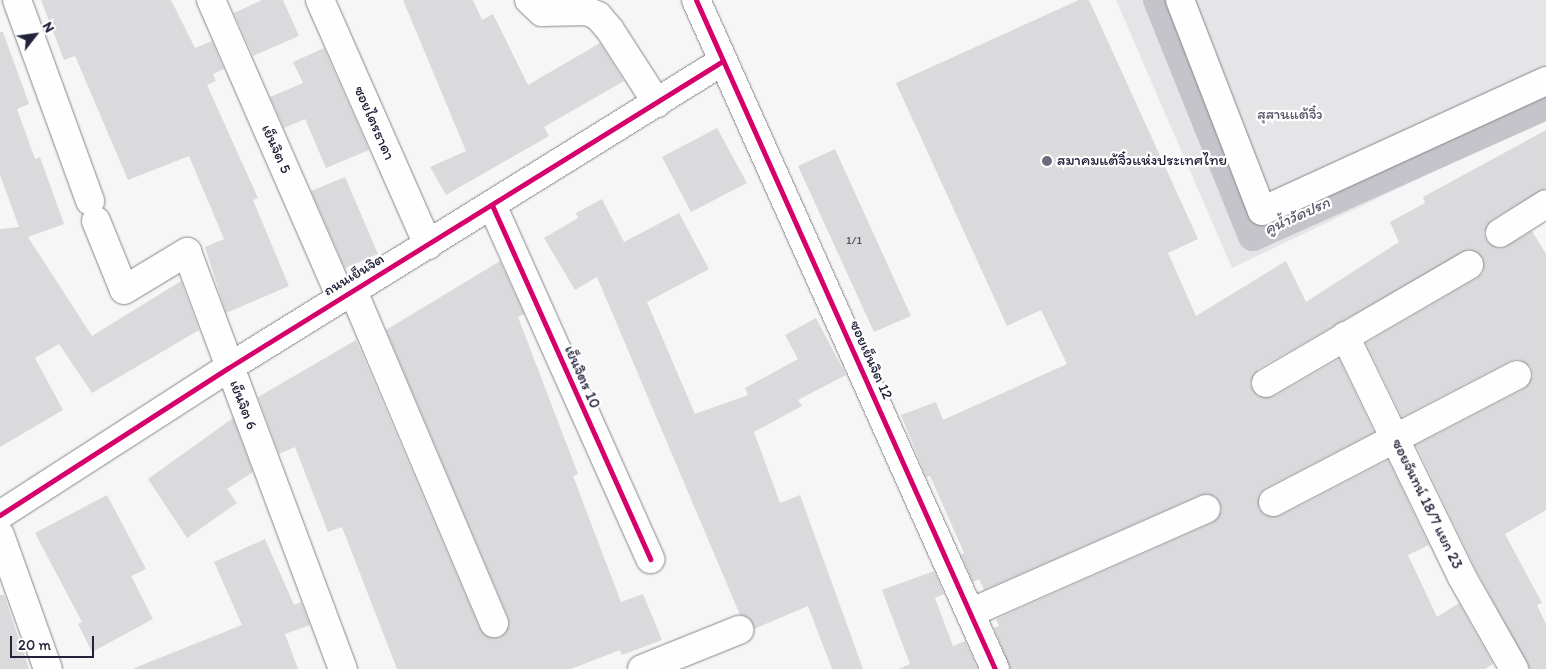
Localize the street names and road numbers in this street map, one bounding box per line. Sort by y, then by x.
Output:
street label: ซอยไตรธาดา [350,83,398,163]
street label: เย็นจิต 5 [257,122,295,176]
street label: ถนนเย็นจิต [320,250,388,300]
street label: ซอยเย็นจิต 12 [846,318,896,402]
street label: เย็นจิตร 10 [560,343,604,411]
street label: เย็นจิต 6 [225,378,261,432]
street label: ซอยจันทน์ 18/7 แยก 23 [1388,436,1466,572]

